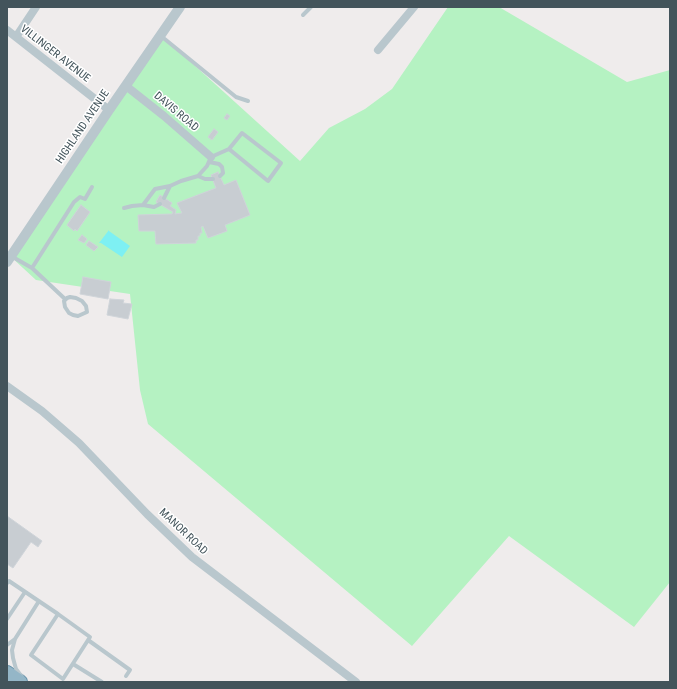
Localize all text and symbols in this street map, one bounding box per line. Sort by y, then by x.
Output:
street label: VILLINGER AVENUE [17,23,93,85]
street label: HIGHLAND AVENUE [53,88,113,166]
street label: DAVIS ROAD [151,90,201,134]
street label: MANOR ROAD [156,506,210,558]

